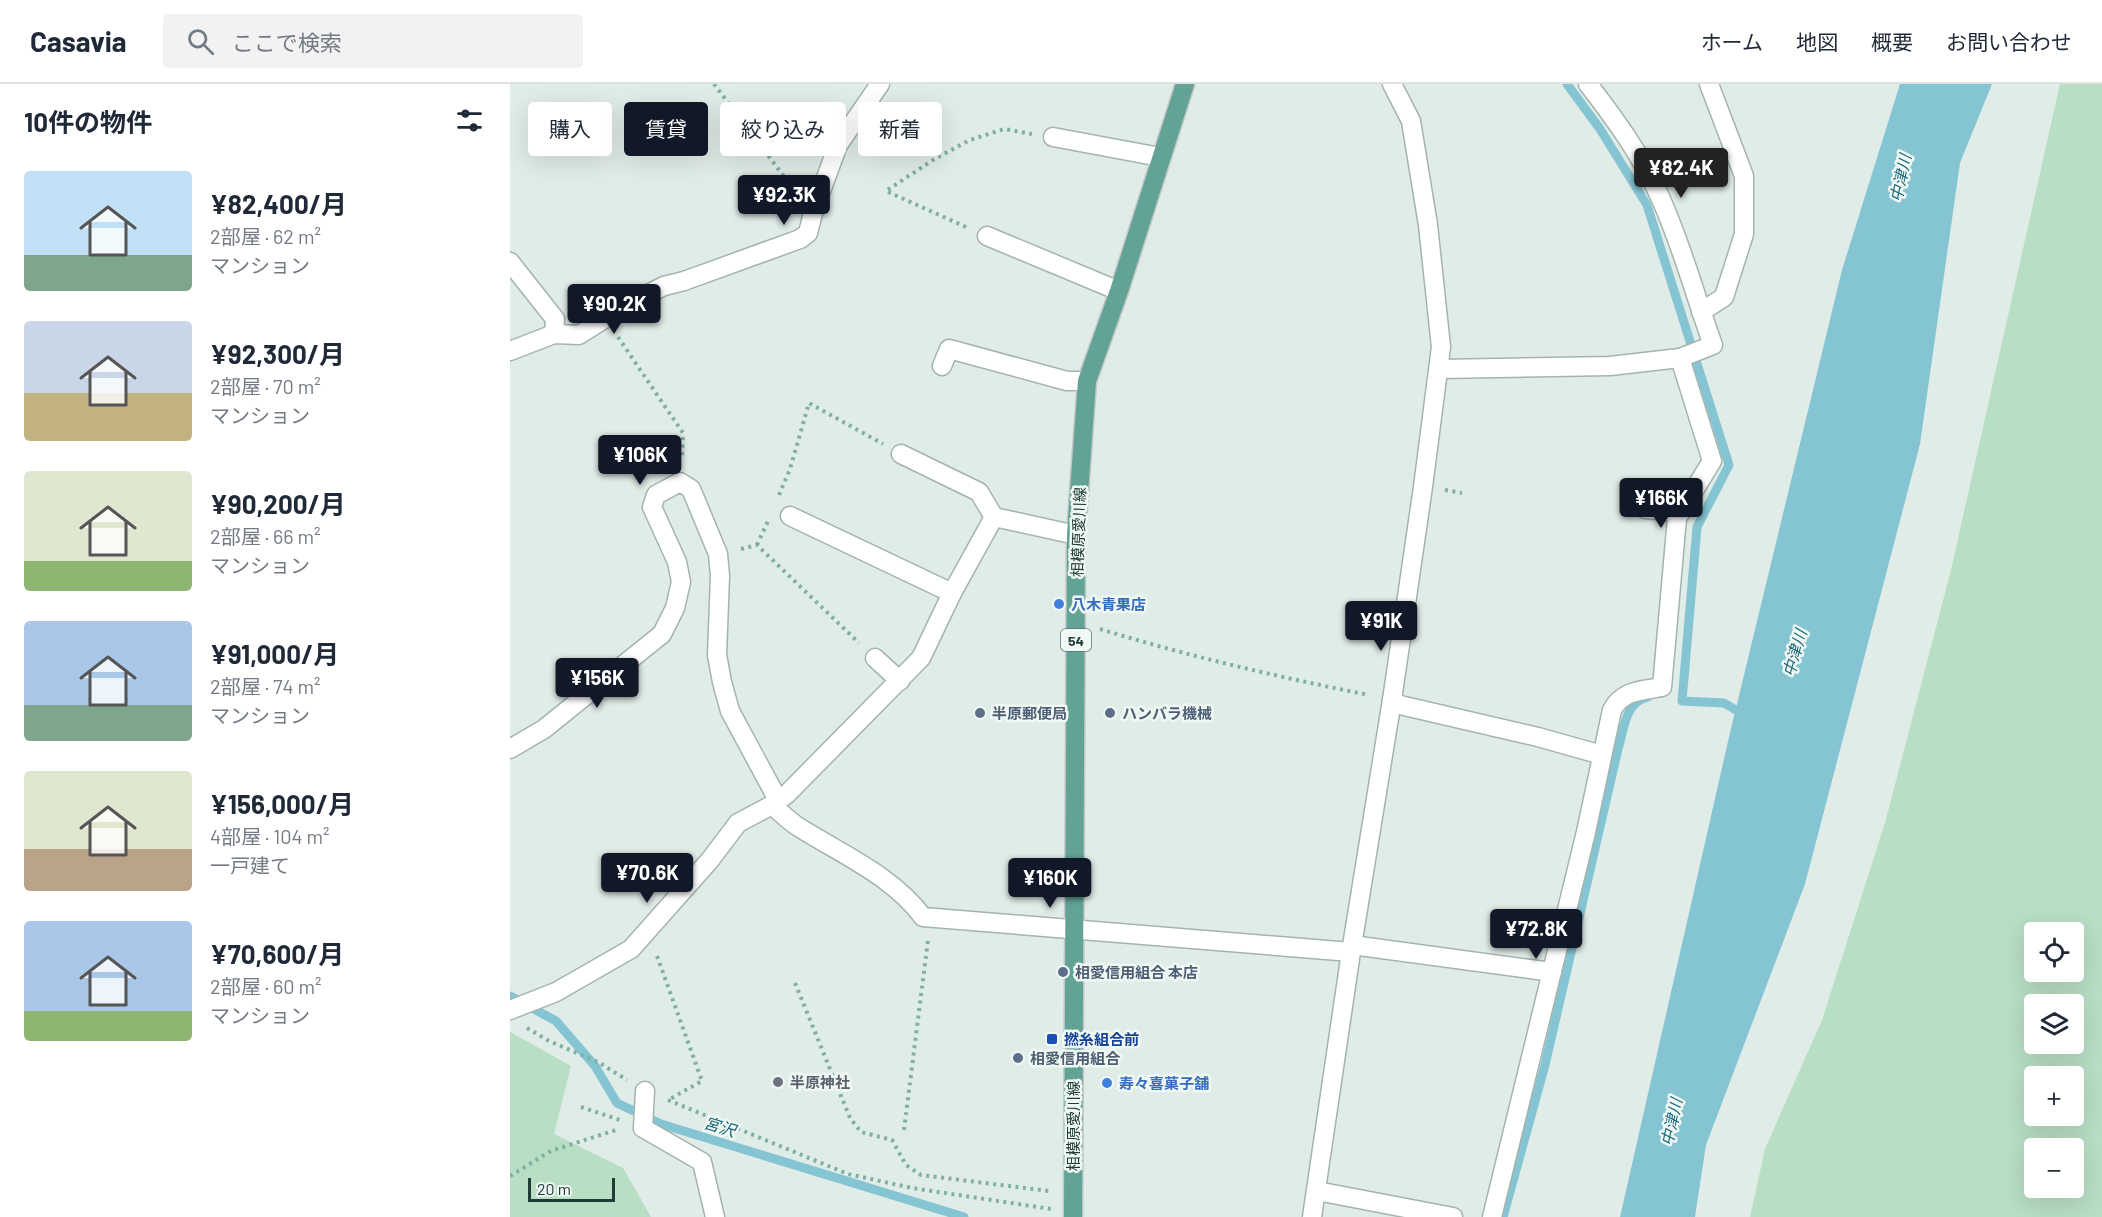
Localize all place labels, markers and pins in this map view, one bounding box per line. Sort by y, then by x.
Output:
pin: ¥82.4K [1632,148,1730,199]
pin: ¥92.3K [735,175,833,226]
pin: ¥90.2K [565,284,663,335]
pin: ¥106K [598,435,682,486]
pin: ¥166K [1619,478,1703,529]
place label: 八木青果店 [1071,595,1146,613]
marker: 八木青果店 [1052,597,1066,611]
pin: ¥91K [1345,601,1417,652]
pin: ¥156K [555,658,639,709]
place label: 半原郵便局 [992,704,1067,722]
place label: ハンバラ機械 [1122,704,1212,722]
marker: 半原郵便局 [973,706,987,720]
marker: ハンバラ機械 [1103,706,1117,720]
pin: ¥70.6K [598,853,696,904]
pin: ¥160K [1008,858,1092,909]
pin: ¥72.8K [1487,909,1585,960]
place label: 相愛信用組合 本店 [1075,963,1198,981]
marker: 相愛信用組合 本店 [1056,965,1070,979]
place label: 撚糸組合前 [1064,1030,1139,1048]
marker: 撚糸組合前 [1045,1032,1059,1046]
place label: 相愛信用組合 [1030,1049,1121,1067]
marker: 相愛信用組合 [1011,1051,1025,1065]
place label: 半原神社 [790,1073,850,1091]
place label: 寿々喜菓子舗 [1119,1074,1209,1092]
marker: 半原神社 [771,1075,785,1089]
marker: 寿々喜菓子舗 [1100,1076,1114,1090]

